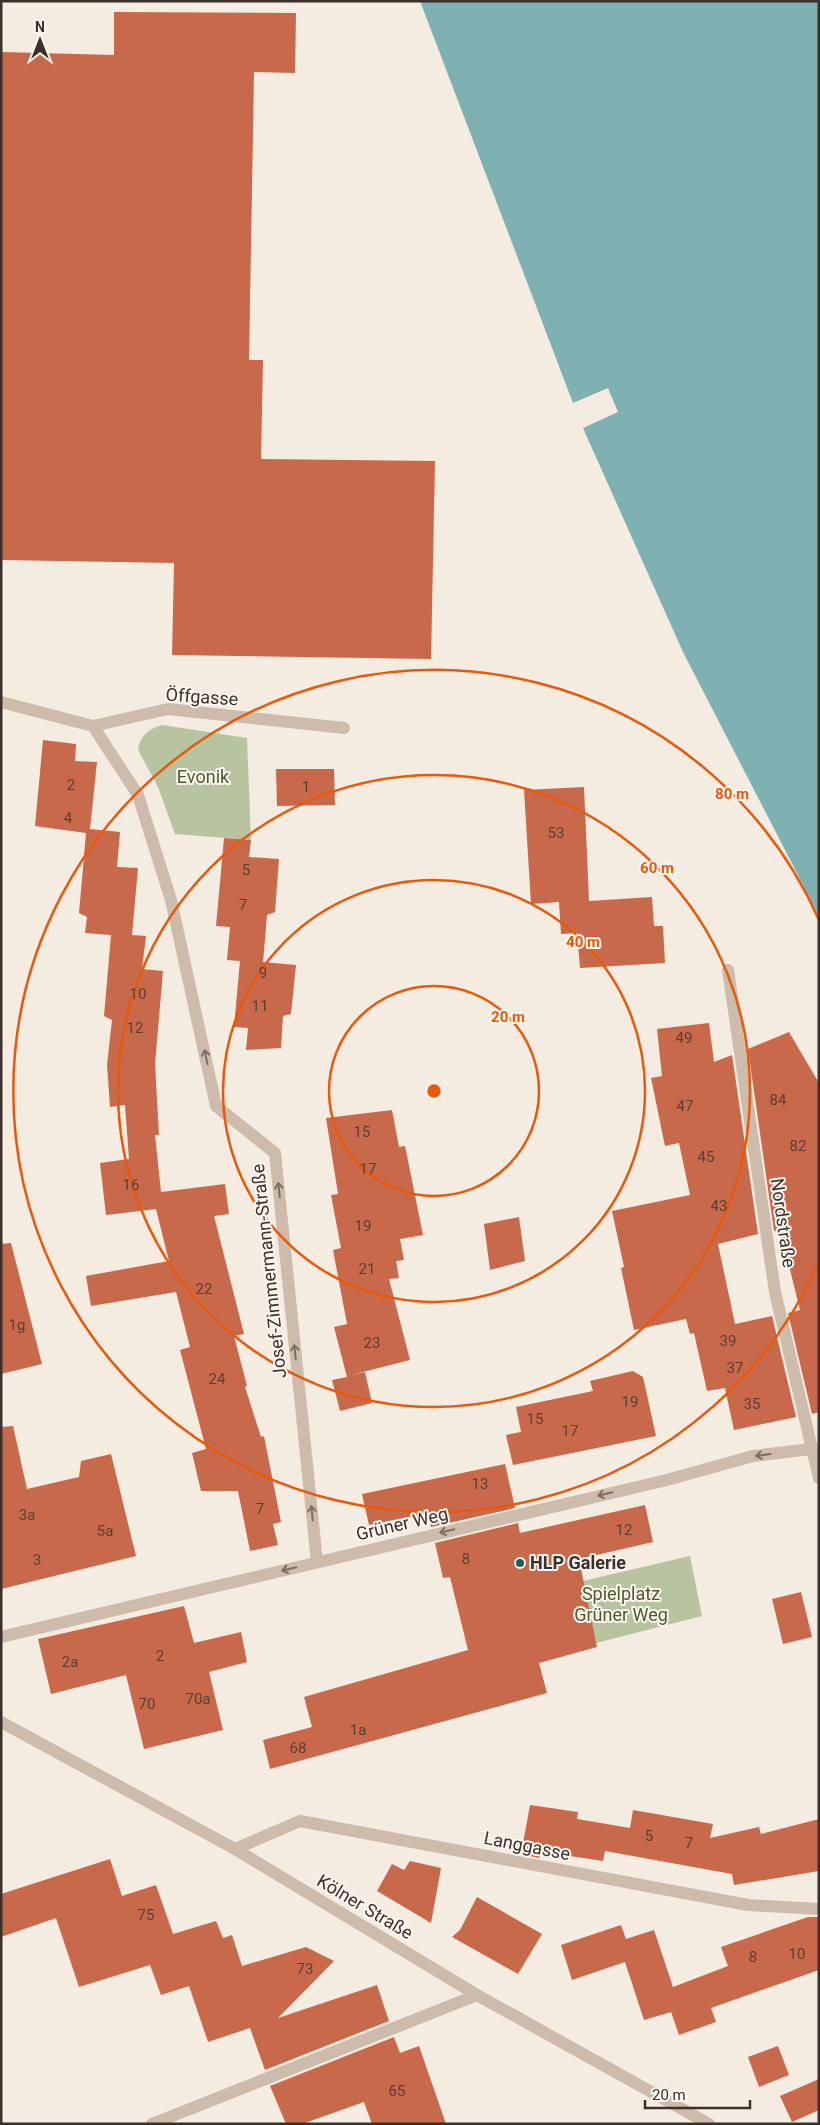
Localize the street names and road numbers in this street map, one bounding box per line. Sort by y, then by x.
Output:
street label: Öffgasse [165,683,239,710]
street label: Josef-Zimmermann-Straße [247,1163,290,1379]
street label: Nordstraße [767,1177,800,1269]
street label: Grüner Weg [354,1503,450,1544]
street label: Langgasse [482,1827,572,1864]
street label: Kölner Straße [314,1870,417,1943]

